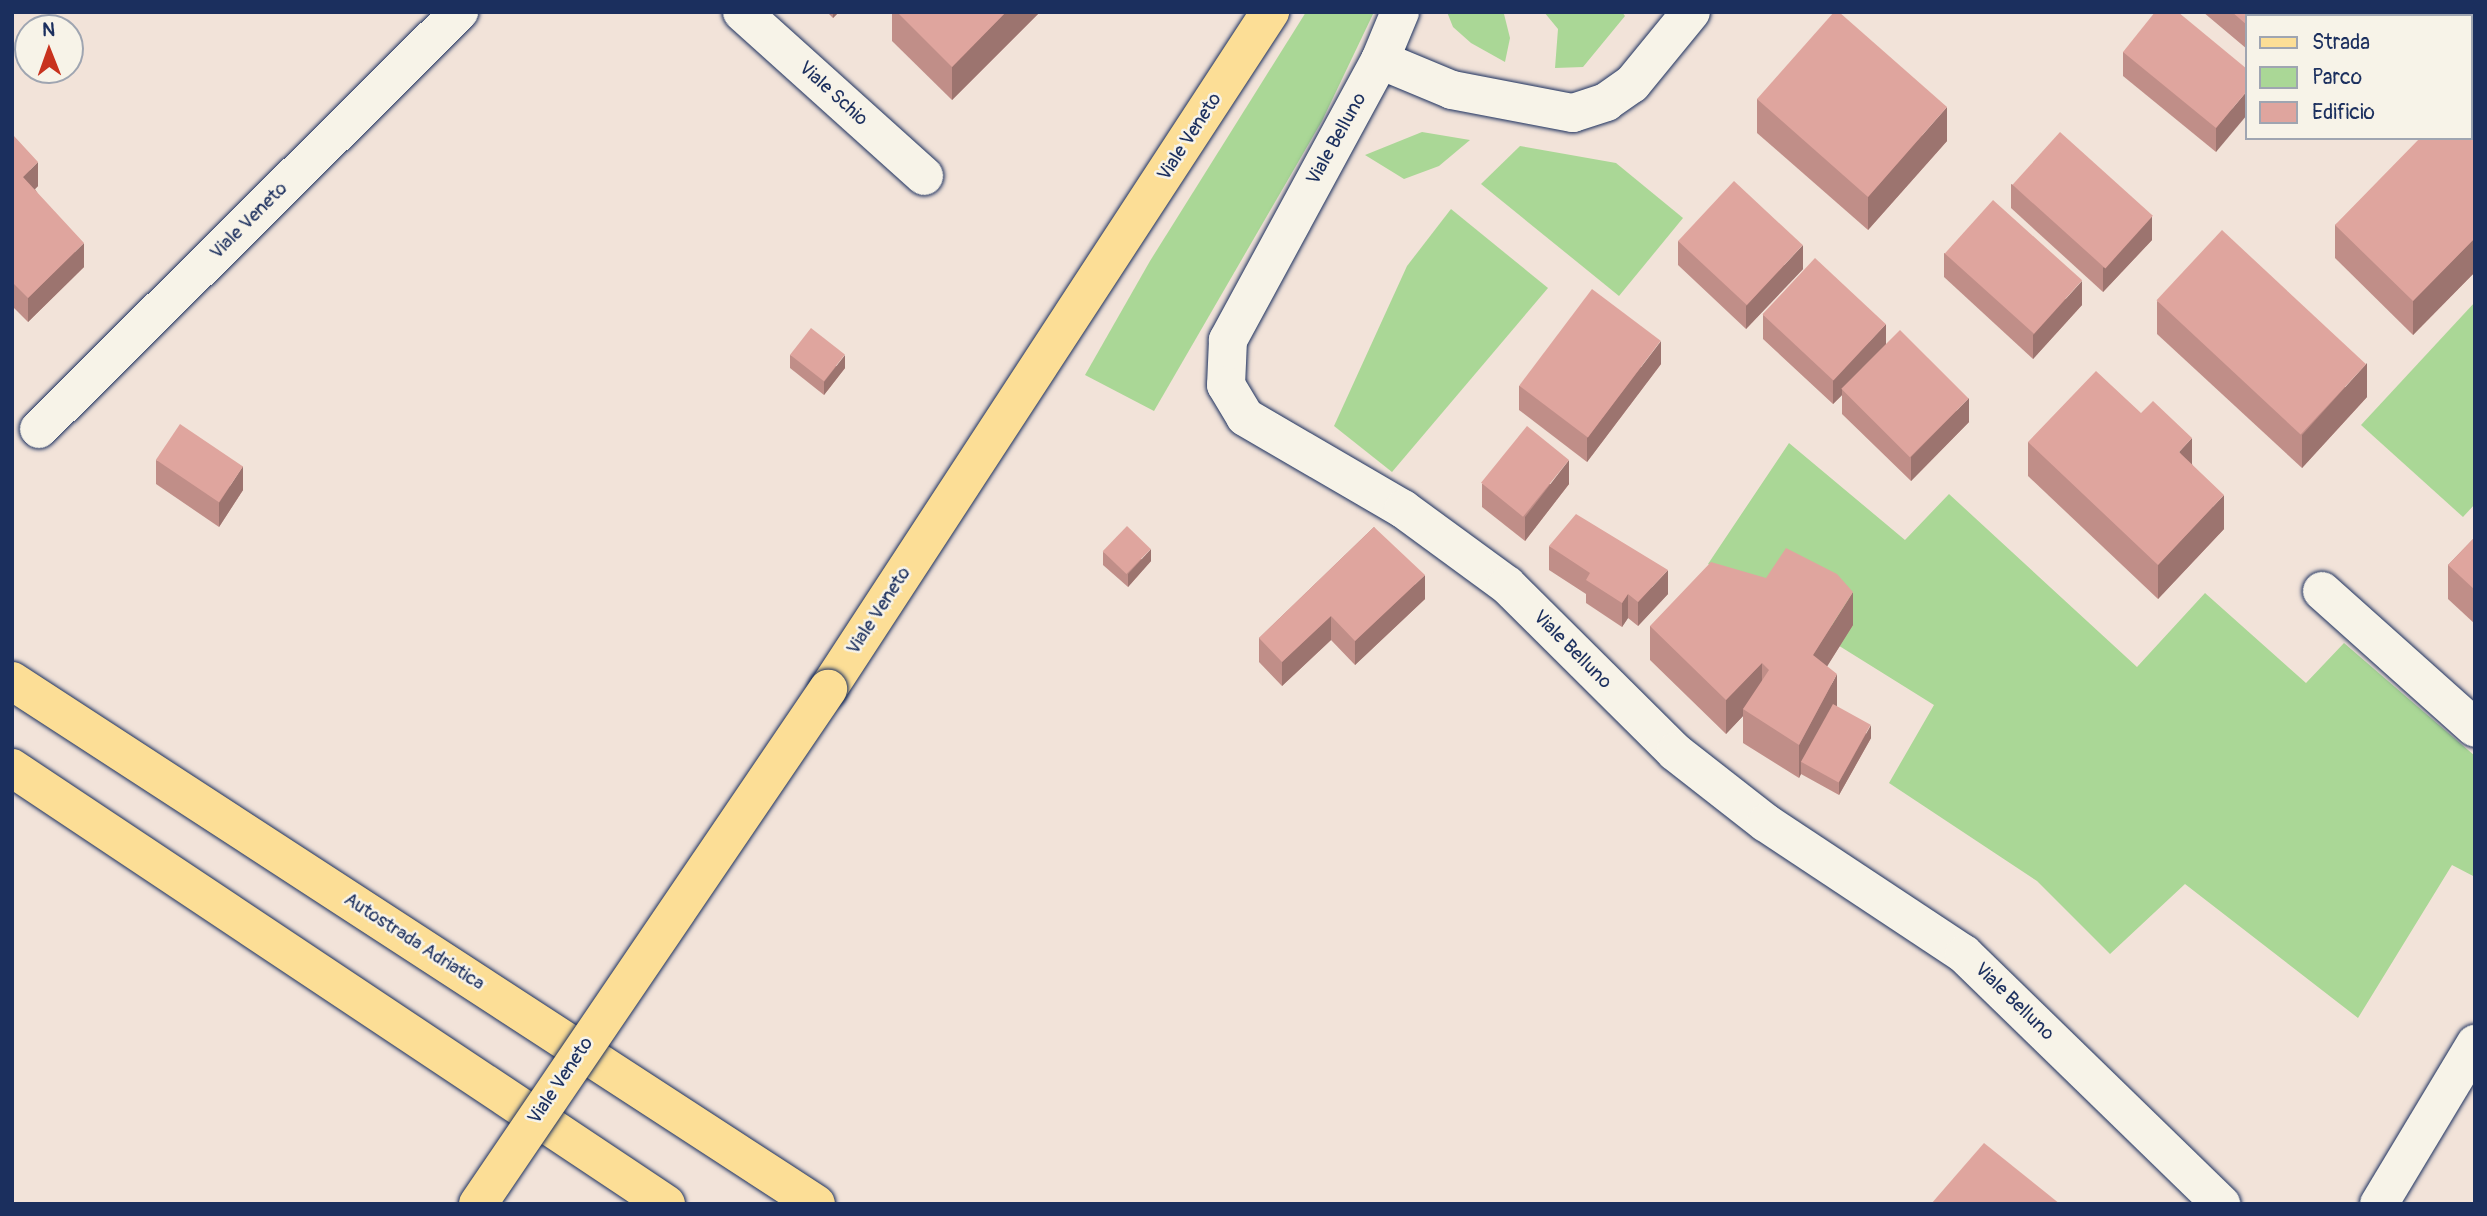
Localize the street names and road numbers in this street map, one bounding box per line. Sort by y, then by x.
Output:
street label: Viale Schio [794,57,872,131]
street label: Viale Veneto [1153,89,1227,185]
street label: Viale Belluno [1302,89,1372,189]
street label: Viale Veneto [206,178,292,264]
street label: Viale Veneto [842,563,916,659]
street label: Viale Belluno [1528,606,1616,694]
street label: Autostrada Adriatica [340,888,488,996]
street label: Viale Belluno [1970,958,2058,1046]
street label: Viale Veneto [524,1033,598,1129]

